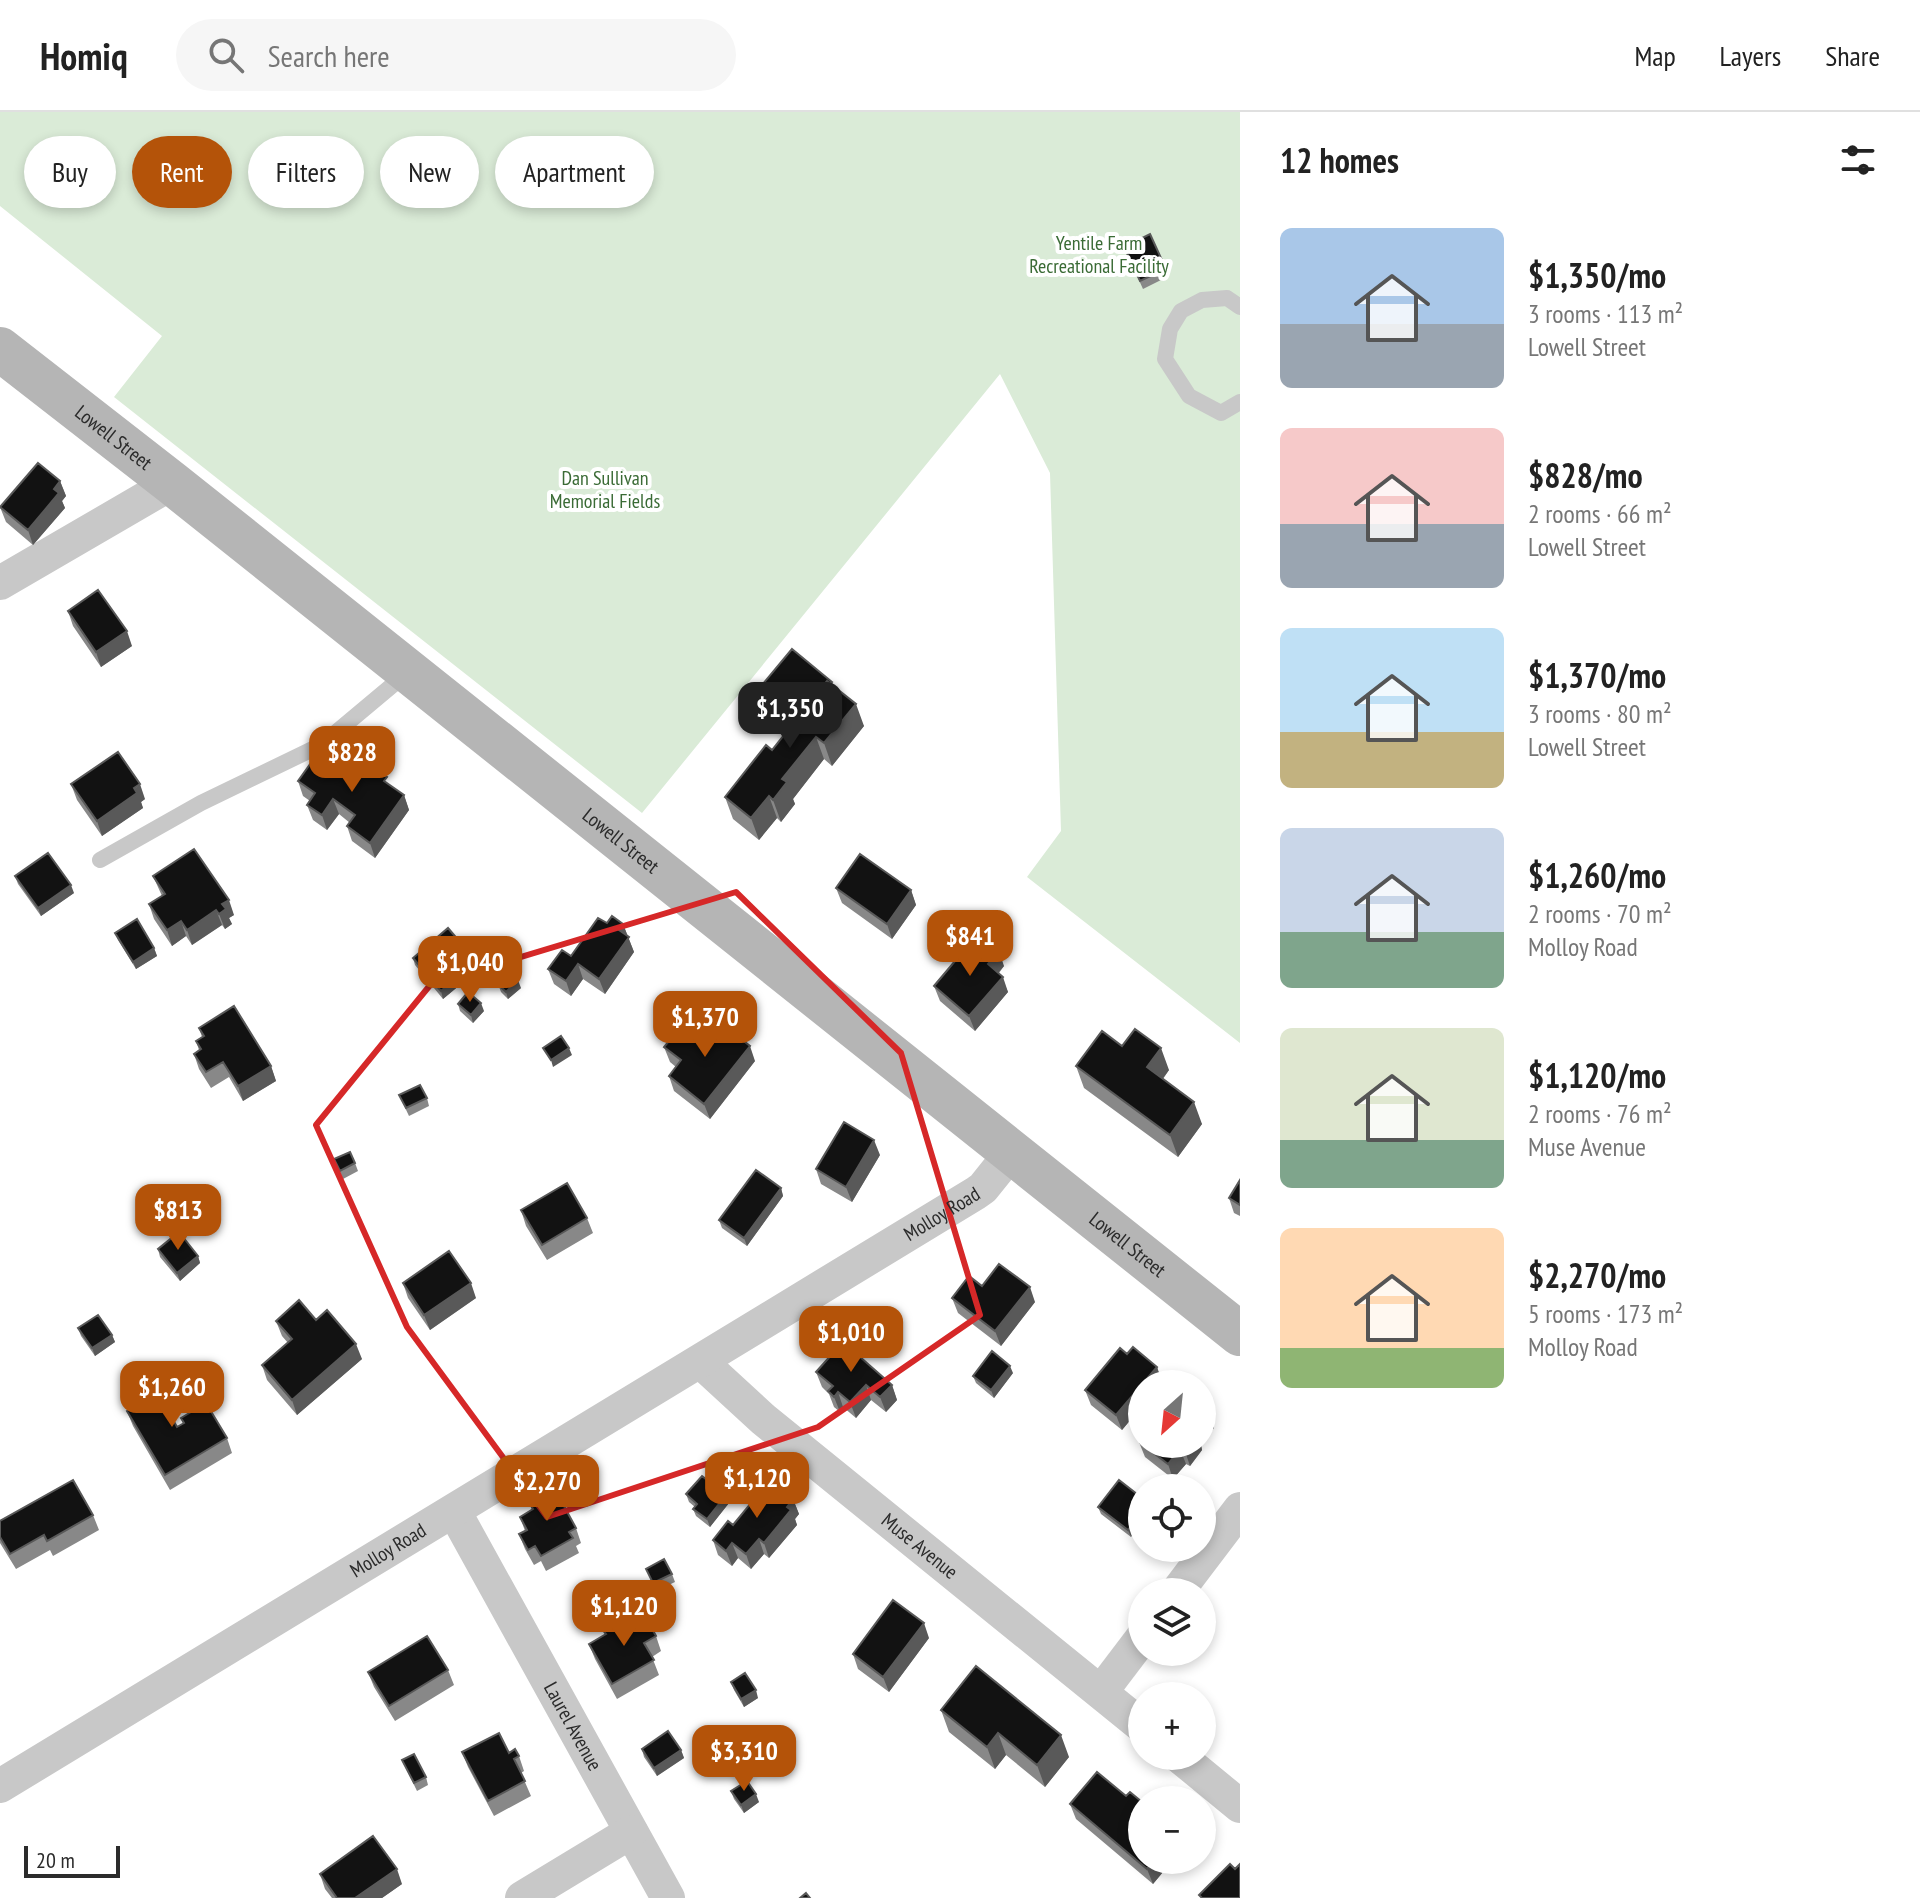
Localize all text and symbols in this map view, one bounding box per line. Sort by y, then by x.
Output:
search box [176,19,736,91]
text: Homiq [40,31,128,80]
icon: search [204,33,248,77]
text: Search here [268,36,390,75]
text: Map [1634,37,1676,74]
text: Layers [1720,37,1781,74]
text: Share [1825,37,1880,74]
chip: Buy [24,136,116,208]
chip: Rent [132,136,232,208]
chip: Filters [248,136,364,208]
chip: New [380,136,479,208]
chip: Apartment [495,136,654,208]
text: 12 homes [1280,138,1399,182]
icon: filters [1836,138,1880,182]
park label: Yentile Farm Recreational Facility [1029,230,1169,279]
text: $1,350/mo [1528,253,1666,297]
icon: home [1344,260,1440,356]
text: 3 rooms · 113 m² [1528,297,1683,330]
text: Lowell Street [1528,330,1646,363]
street label: Lowell Street [70,399,158,476]
text: $828/mo [1528,453,1643,497]
icon: home [1344,460,1440,556]
park label: Dan Sullivan Memorial Fields [550,465,660,514]
text: 2 rooms · 66 m² [1528,497,1672,530]
text: Lowell Street [1528,530,1646,563]
text: $1,370/mo [1528,653,1666,697]
icon: home [1344,660,1440,756]
pin: $1,350 [725,682,855,750]
text: $1,350 [756,691,824,724]
text: 3 rooms · 80 m² [1528,697,1672,730]
pin: $828 [305,726,399,794]
text: Lowell Street [1528,730,1646,763]
text: $828 [327,735,377,768]
street label: Lowell Street [577,802,665,879]
text: $1,260/mo [1528,853,1666,897]
icon: home [1344,860,1440,956]
text: 2 rooms · 70 m² [1528,897,1672,930]
pin: $841 [923,910,1017,978]
text: $841 [945,919,995,952]
text: Molloy Road [1528,930,1638,963]
pin: $1,040 [405,936,535,1004]
text: $1,040 [436,945,504,978]
pin: $1,370 [640,991,770,1059]
text: $1,370 [671,1000,739,1033]
text: $1,120/mo [1528,1053,1666,1097]
icon: home [1344,1060,1440,1156]
text: 2 rooms · 76 m² [1528,1097,1672,1130]
text: Muse Avenue [1528,1130,1646,1163]
street label: Molloy Road [899,1181,985,1247]
pin: $813 [131,1184,225,1252]
text: $813 [153,1193,203,1226]
street label: Lowell Street [1084,1206,1172,1283]
text: $2,270/mo [1528,1253,1666,1297]
icon: home [1344,1260,1440,1356]
text: 5 rooms · 173 m² [1528,1297,1683,1330]
pin: $1,010 [786,1306,916,1374]
text: $1,010 [817,1315,885,1348]
text: Molloy Road [1528,1330,1638,1363]
pin: $1,260 [107,1361,237,1429]
text: $1,260 [138,1370,206,1403]
north arrow [1128,1370,1216,1458]
map controls [1128,1370,1216,1874]
pin: $1,120 [692,1452,822,1520]
pin: $2,270 [482,1455,612,1523]
text: $1,120 [723,1461,791,1494]
text: $2,270 [513,1464,581,1497]
button: locate [1128,1474,1216,1562]
street label: Muse Avenue [876,1507,963,1585]
street label: Molloy Road [345,1517,431,1583]
button: layers [1128,1578,1216,1666]
pin: $1,120 [559,1580,689,1648]
text: $1,120 [590,1589,658,1622]
street label: Laurel Avenue [538,1677,608,1775]
button: + [1128,1682,1216,1770]
pin: $3,310 [679,1725,809,1793]
text: $3,310 [710,1734,778,1767]
button: − [1128,1786,1216,1874]
scale bar [24,1842,120,1878]
text: 20 m [36,1846,75,1874]

